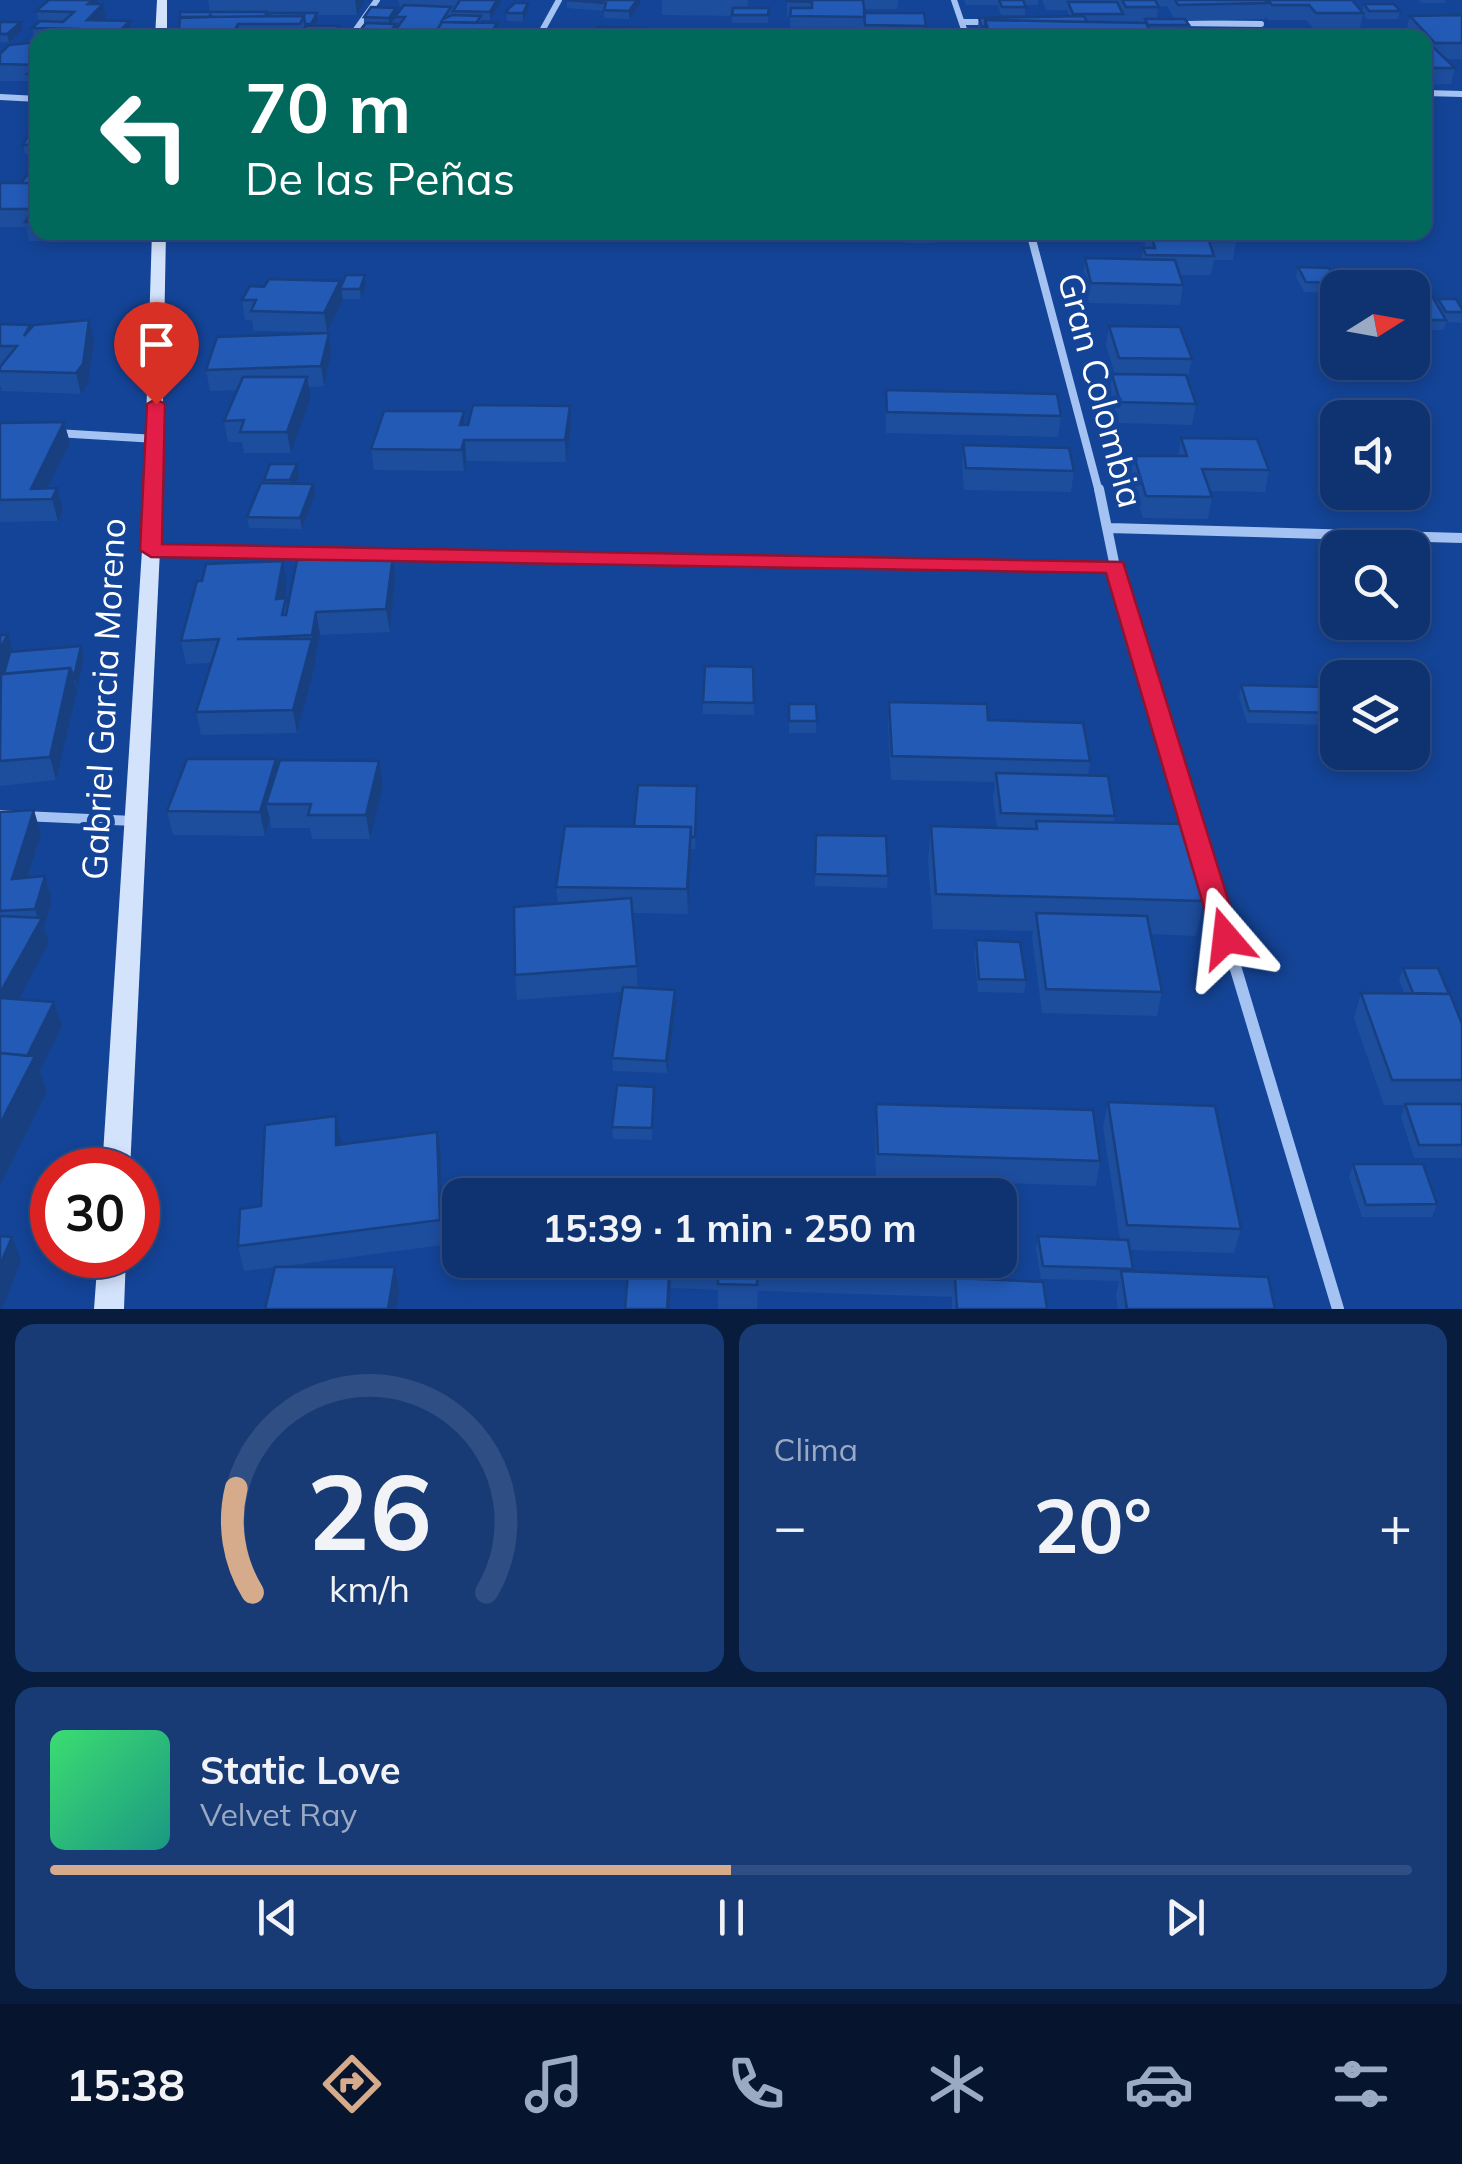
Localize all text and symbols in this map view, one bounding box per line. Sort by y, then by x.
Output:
text: 70 m [245,63,411,151]
icon: left [80,70,210,200]
text: De las Peñas [245,150,515,206]
street label: Gran Colombia [1049,268,1153,512]
north arrow [1320,270,1430,380]
map controls [1320,270,1430,770]
pin [114,302,199,405]
icon: arrive [129,317,184,372]
button: sound [1320,400,1430,510]
street label: Gabriel Garcia Moreno [72,517,134,881]
button: search [1320,530,1430,640]
button: layers [1320,660,1430,770]
position arrow [1174,886,1278,990]
speed limit sign: 30 [30,1148,160,1278]
text: 15:39 · 1 min · 250 m [542,1204,917,1252]
text: Clima [774,1429,858,1469]
text: 26 [307,1445,432,1576]
text: 20° [1034,1478,1152,1572]
text: − [774,1491,807,1560]
text: + [1379,1491,1412,1560]
text: km/h [329,1566,410,1611]
text: Static Love [200,1746,401,1794]
text: Velvet Ray [200,1794,357,1834]
icon: previous [250,1890,305,1945]
icon: pause [704,1890,759,1945]
icon: next [1158,1890,1213,1945]
icon: directions [317,2049,387,2119]
icon: music [519,2049,589,2119]
icon: phone [721,2049,791,2119]
icon: climate [922,2049,992,2119]
icon: car [1124,2049,1194,2119]
icon: filters [1326,2049,1396,2119]
text: 15:38 [66,2056,185,2112]

